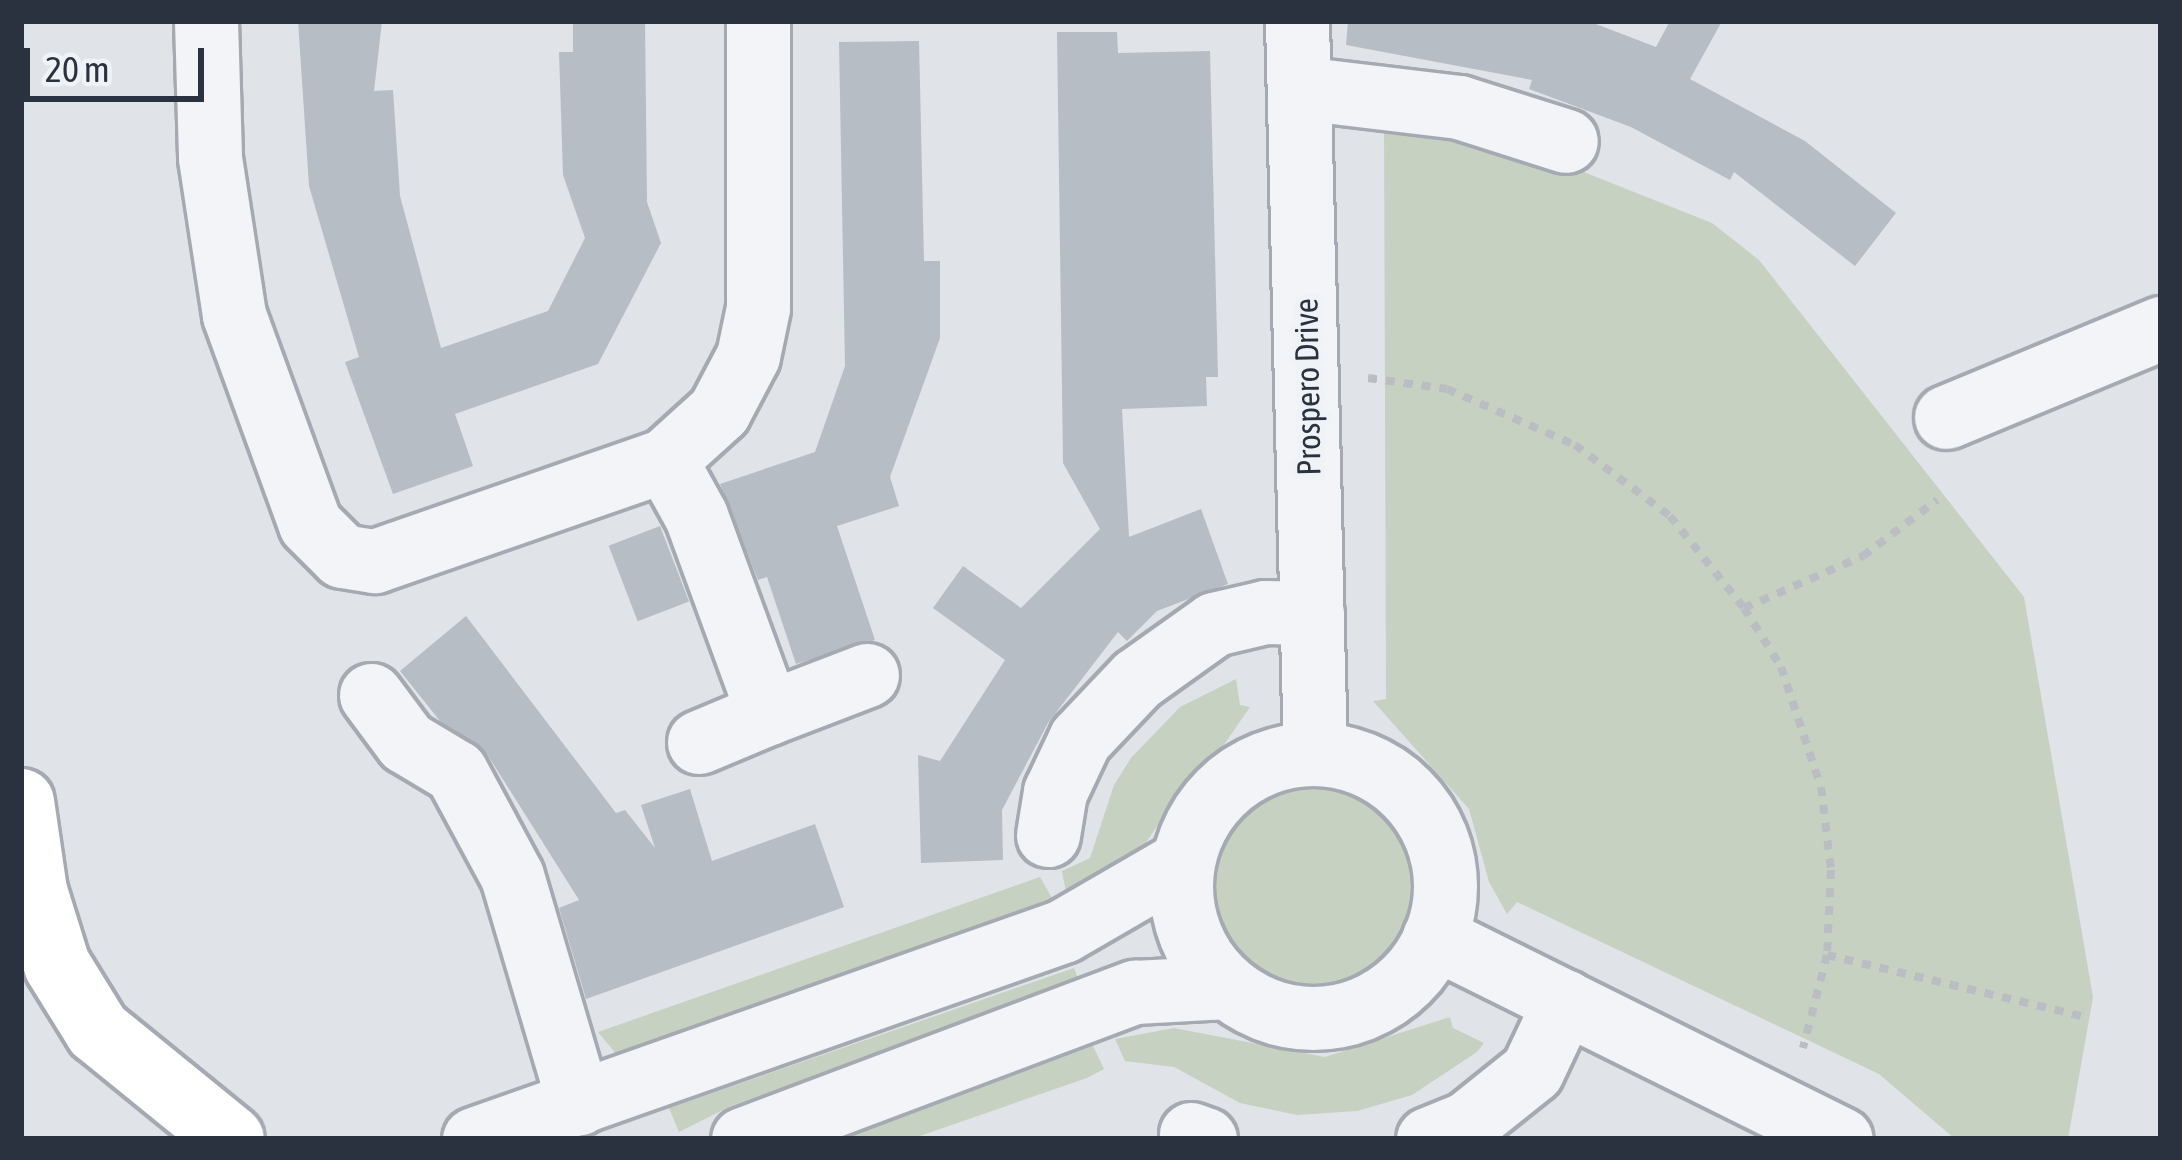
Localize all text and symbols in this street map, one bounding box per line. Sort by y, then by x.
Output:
scale bar [30,24,210,98]
text: 20 m [45,48,110,90]
street label: Prospero Drive [1287,298,1329,476]

